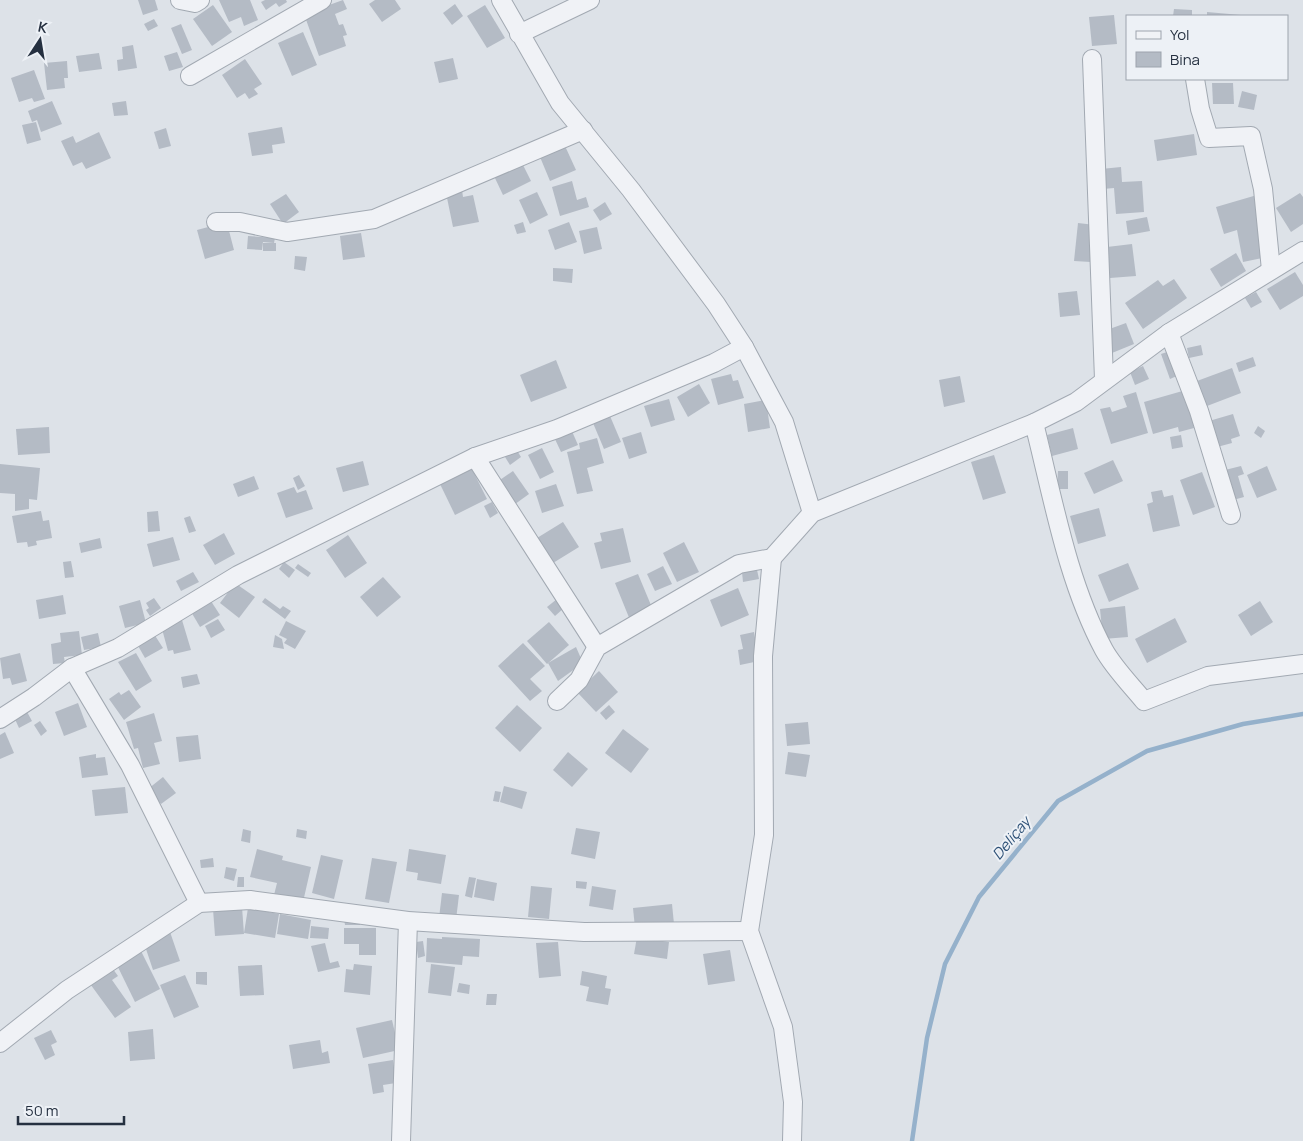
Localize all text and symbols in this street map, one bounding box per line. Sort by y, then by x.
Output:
north arrow [15,15,65,65]
legend [1126,15,1288,80]
text: K [36,17,50,37]
text: Yol [1170,24,1190,45]
text: Bina [1170,49,1200,70]
water label: Deliçay [987,811,1036,864]
scale bar [18,1094,124,1126]
text: 50 m [25,1100,59,1121]

